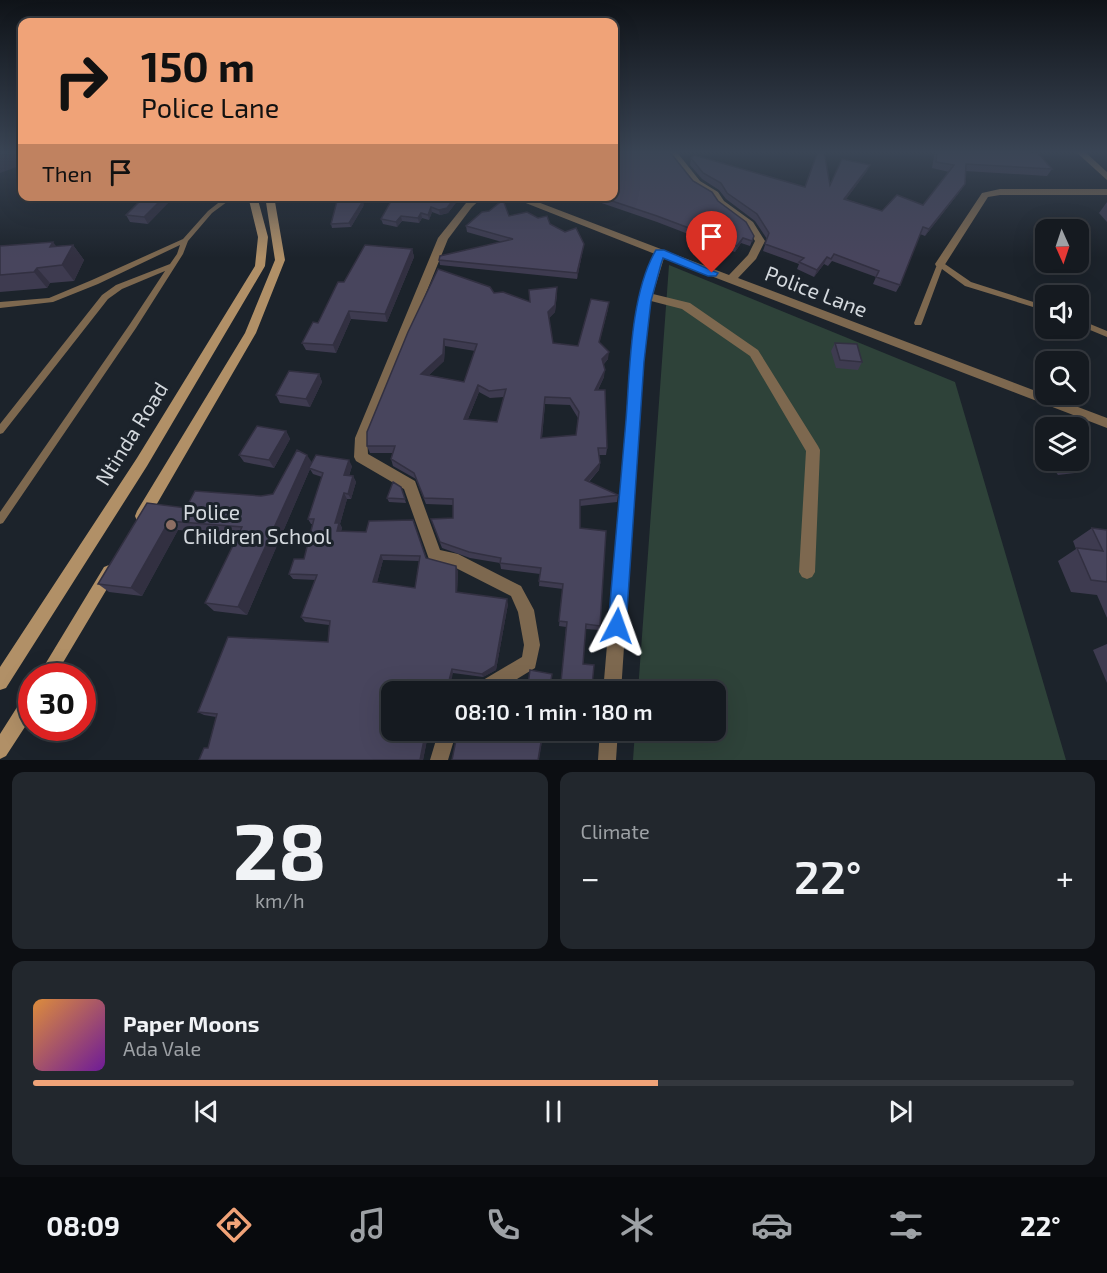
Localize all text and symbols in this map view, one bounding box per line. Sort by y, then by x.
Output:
text: 150 m [141,40,255,90]
icon: right [42,42,120,120]
text: Police Lane [141,91,279,123]
icon: arrive [104,156,137,189]
text: Then [42,160,92,186]
pin [686,211,737,273]
north arrow [1035,219,1089,273]
map controls [1035,219,1089,471]
icon: arrive [695,220,728,253]
street label: Police Lane [762,260,871,322]
button: sound [1035,285,1089,339]
button: search [1035,351,1089,405]
street label: Ntinda Road [89,377,172,489]
button: layers [1035,417,1089,471]
place label: Police Children School [183,499,332,548]
marker: Police Children School [164,518,178,532]
position arrow [585,594,649,658]
speed limit sign: 30 [18,663,96,741]
text: 08:10 · 1 min · 180 m [454,698,653,724]
text: 28 [233,802,327,896]
text: Climate [581,819,650,843]
text: 22° [794,849,862,903]
text: − [581,857,600,897]
text: + [1056,857,1074,897]
text: km/h [255,888,305,912]
text: Paper Moons [123,1010,259,1036]
text: Ada Vale [123,1036,201,1060]
icon: previous [190,1095,223,1128]
icon: pause [537,1095,570,1128]
icon: next [884,1095,917,1128]
icon: directions [213,1204,255,1246]
icon: music [347,1204,389,1246]
icon: phone [482,1204,524,1246]
icon: climate [616,1204,658,1246]
icon: car [751,1204,793,1246]
icon: filters [885,1204,927,1246]
text: 08:09 [46,1209,120,1241]
text: 22° [1020,1209,1061,1241]

